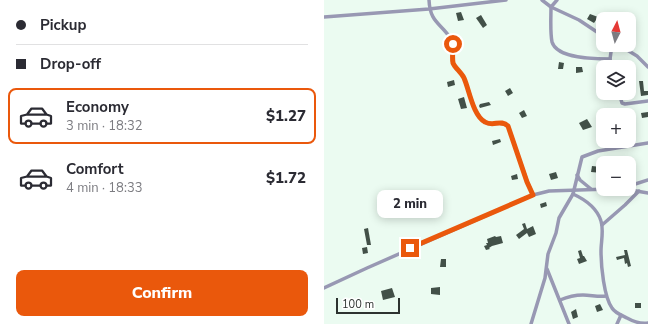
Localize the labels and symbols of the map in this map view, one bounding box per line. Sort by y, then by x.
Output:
north arrow [596,12,636,52]
route start [444,35,462,53]
callout: 2 min [377,190,443,218]
route end [401,239,419,257]
scale bar [336,296,400,315]

